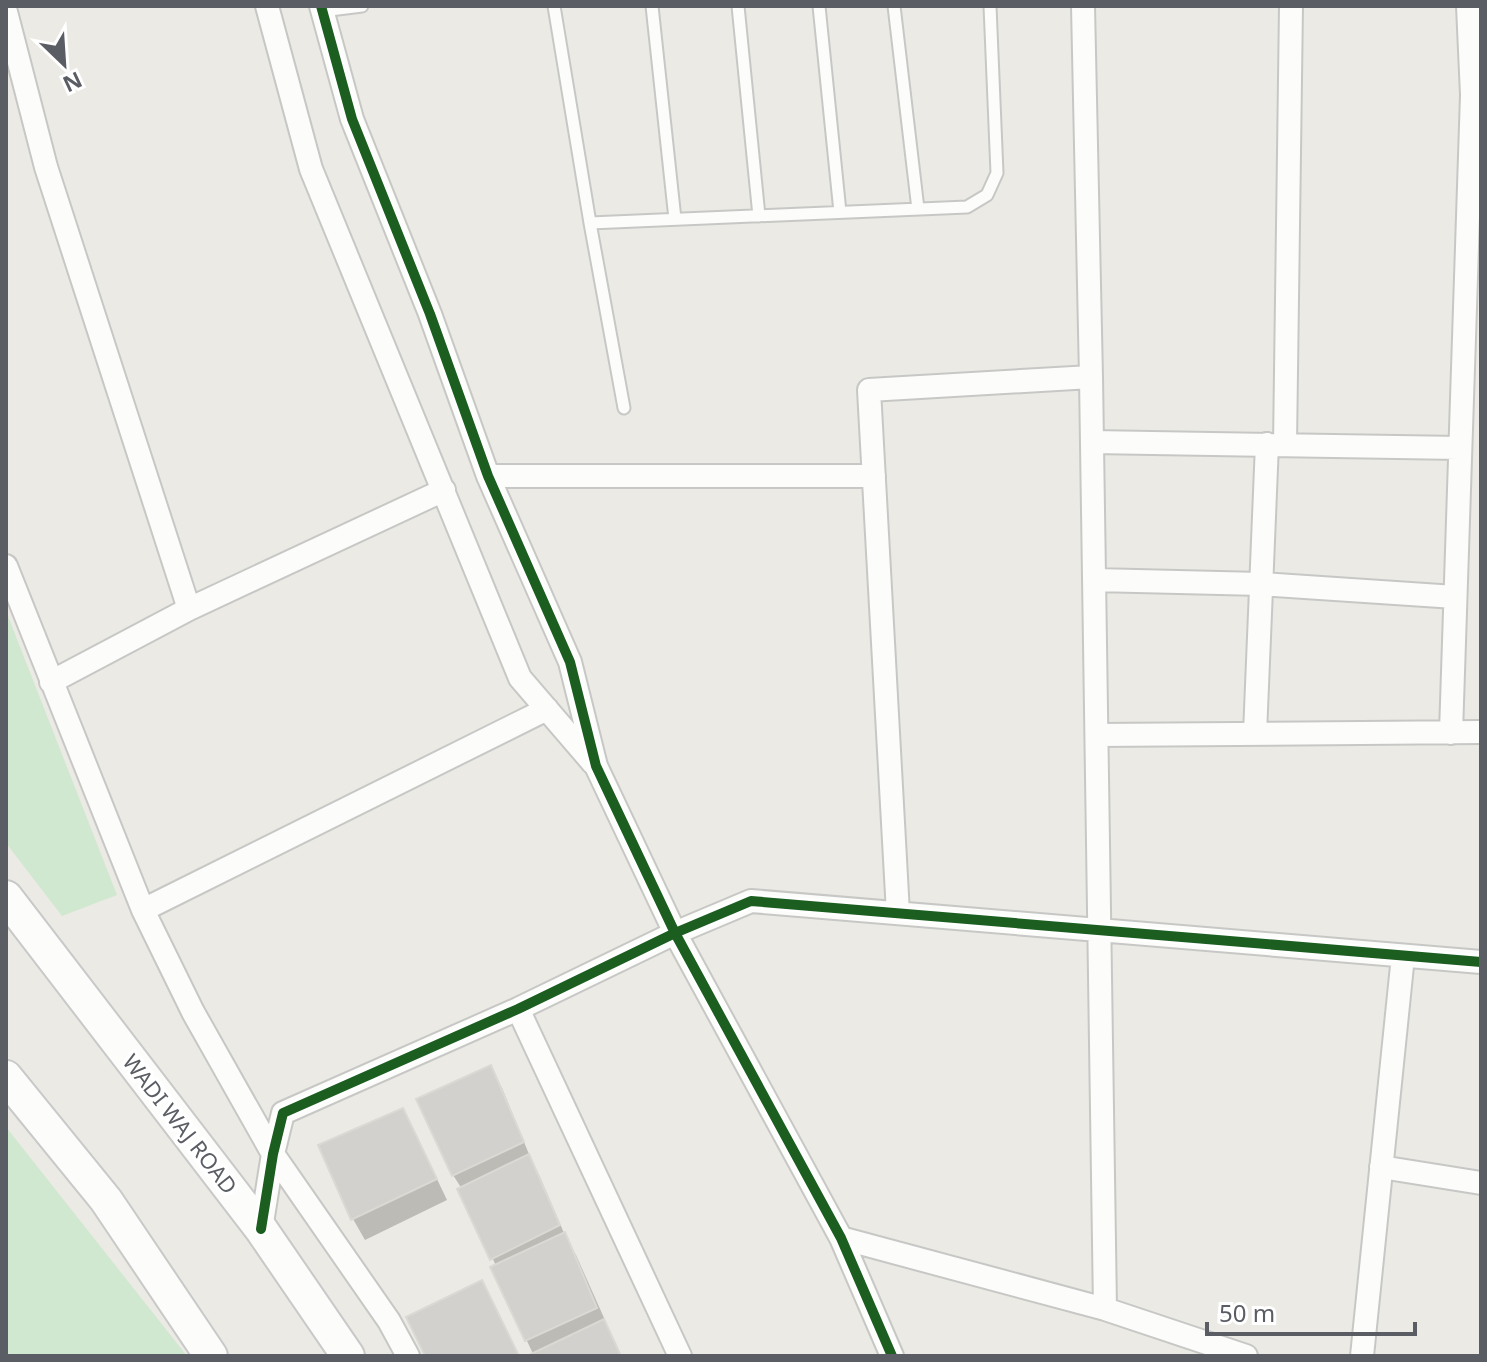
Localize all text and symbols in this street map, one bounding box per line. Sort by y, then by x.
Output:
north arrow [24,24,104,104]
text: N [58,66,87,100]
street label: WADI WAJ ROAD [117,1047,245,1200]
scale bar [1207,1286,1415,1336]
text: 50 m [1219,1296,1275,1329]

